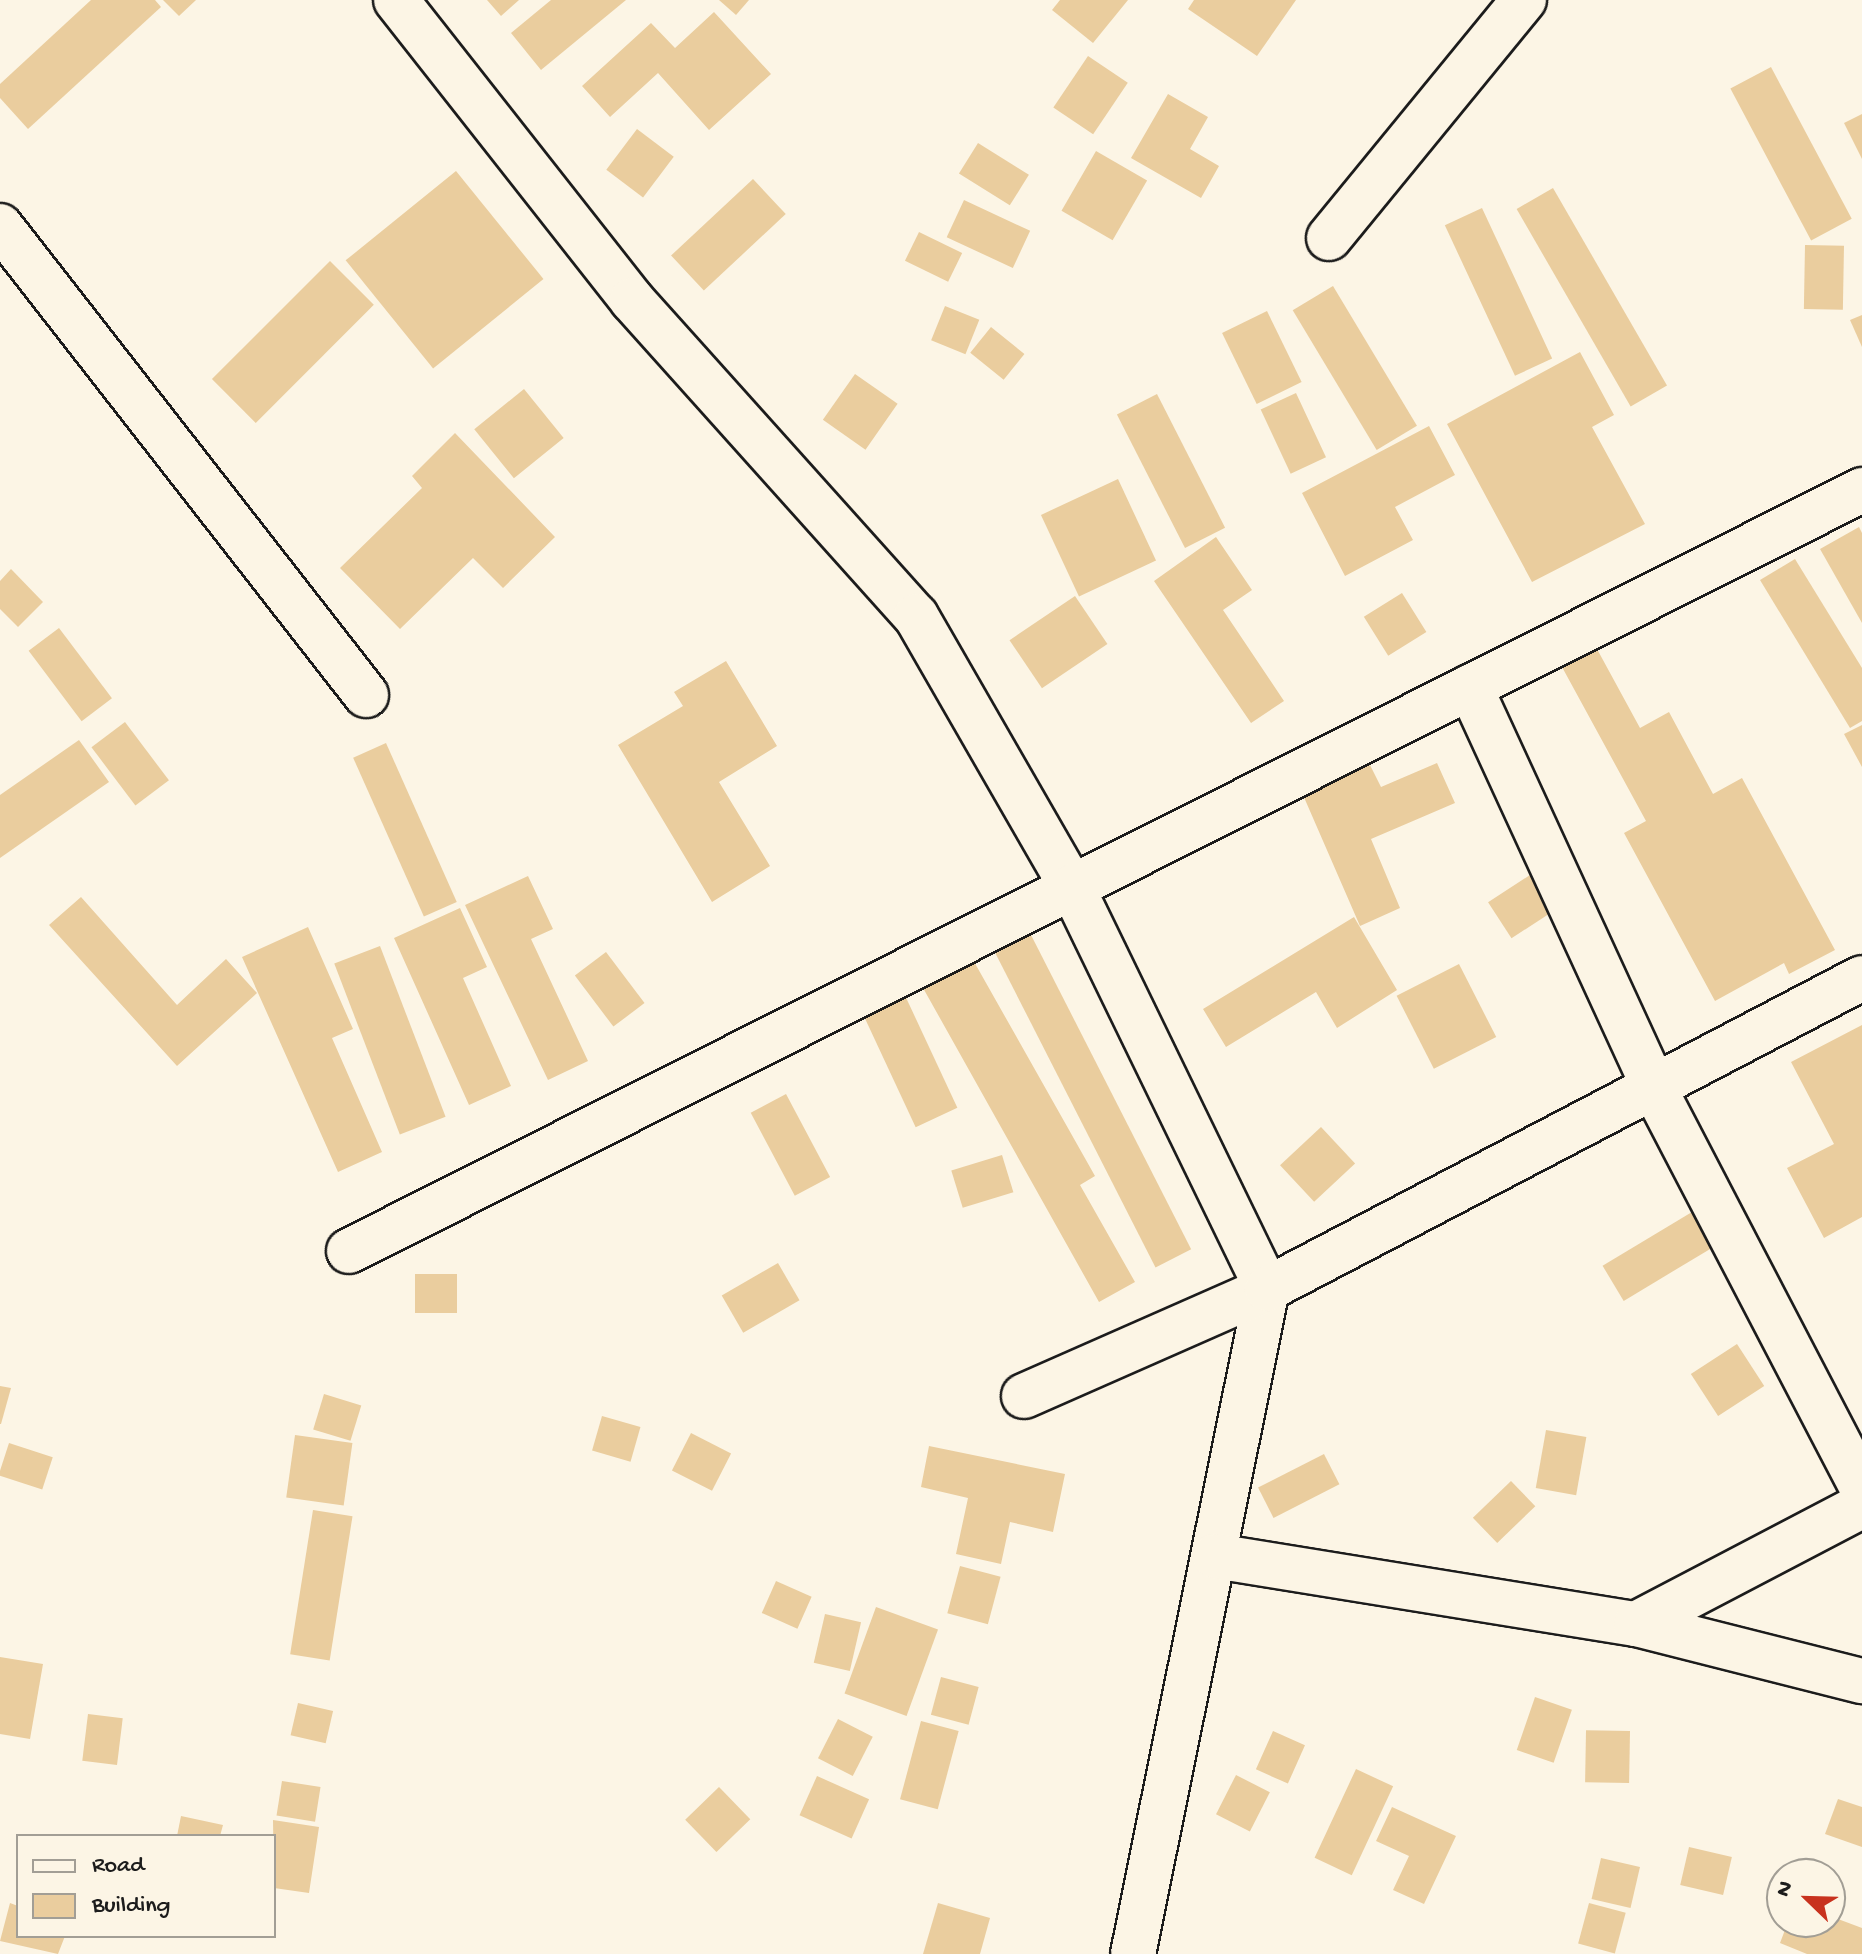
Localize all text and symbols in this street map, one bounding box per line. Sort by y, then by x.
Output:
legend [16,1834,276,1938]
text: Road [92,1852,144,1881]
north arrow [1766,1858,1846,1938]
text: N [1771,1878,1801,1901]
text: Building [92,1892,170,1921]

